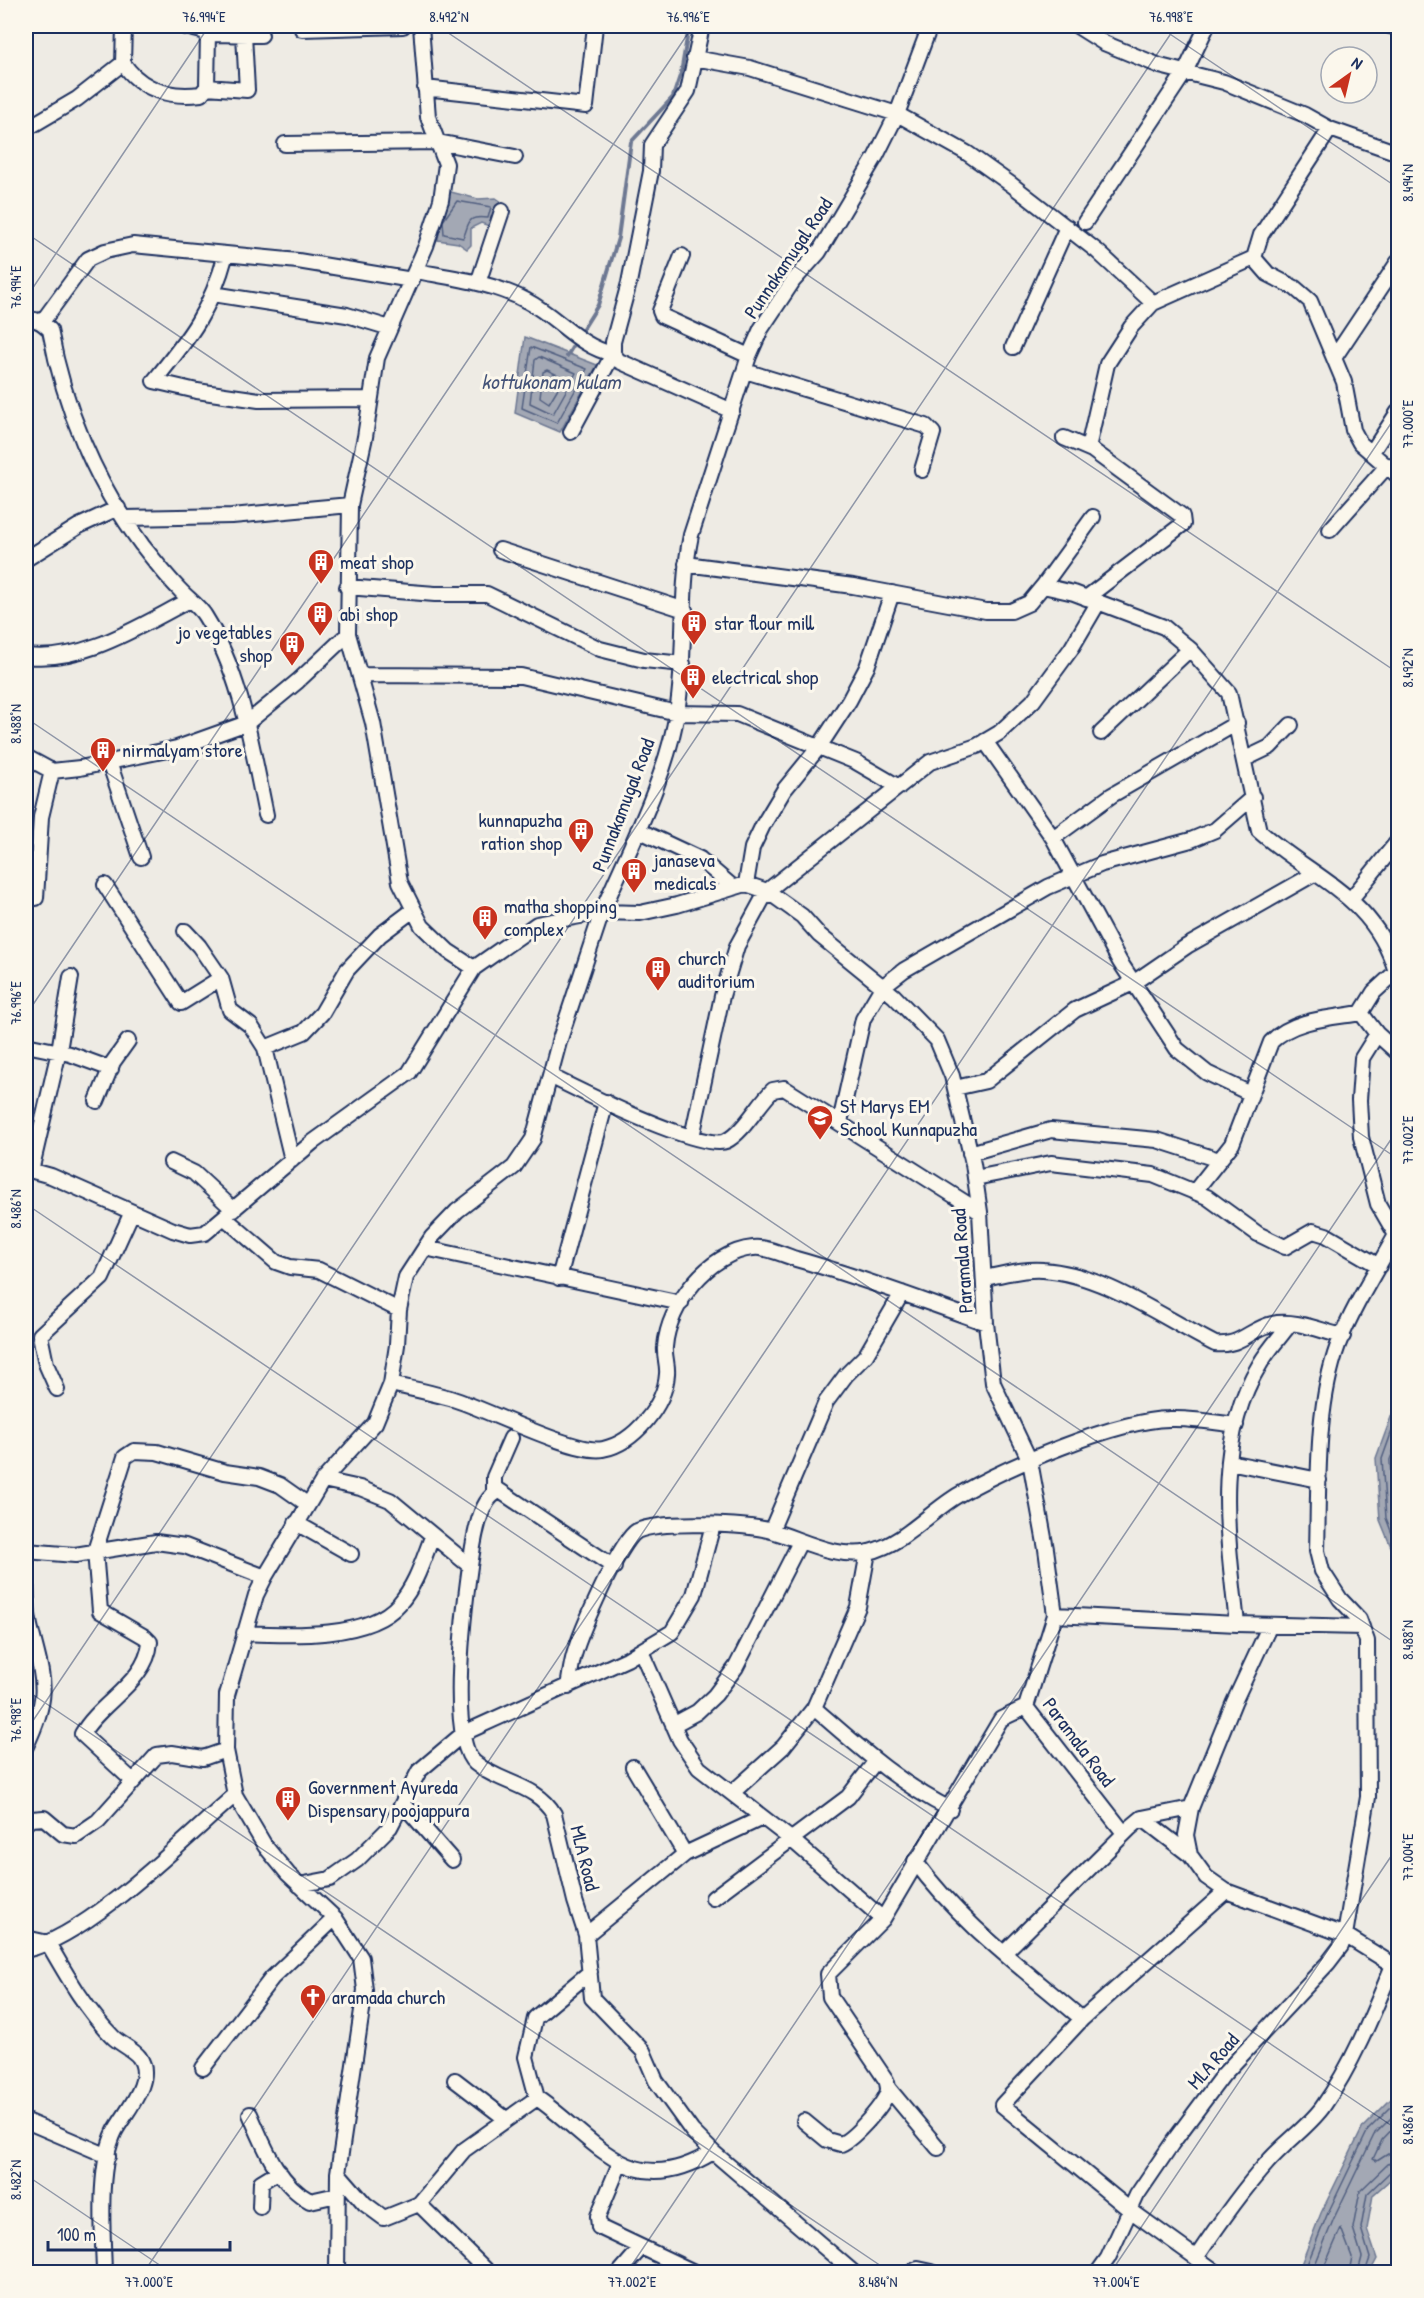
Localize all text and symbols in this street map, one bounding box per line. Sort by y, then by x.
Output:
text: 76.994°E [182,6,226,27]
text: 8.492°N [429,6,469,27]
text: 76.996°E [666,6,710,27]
text: 76.998°E [1149,6,1193,27]
north arrow [1319,45,1379,105]
text: N [1348,51,1367,74]
text: 8.494°N [1397,164,1418,202]
street label: Punnakamugal Road [737,192,838,324]
text: 76.994°E [5,265,26,309]
water label: kottukonam kulam [481,367,621,396]
text: 77.000°E [1397,399,1418,448]
building icon: meat shop [306,547,336,585]
place label: meat shop [340,548,414,575]
building icon: abi shop [305,599,335,637]
place label: abi shop [340,600,398,627]
building icon: star flour mill [679,608,709,646]
place label: star flour mill [714,609,814,636]
place label: jo vegetables shop [175,618,272,668]
building icon: jo vegetables shop [277,629,307,667]
text: 8.492°N [1397,648,1418,688]
building icon: electrical shop [678,662,708,700]
place label: electrical shop [712,663,819,690]
text: 8.488°N [5,704,26,744]
street label: Punnakamugal Road [585,734,660,875]
building icon: nirmalyam store [88,735,118,773]
place label: nirmalyam store [122,736,243,763]
place label: kunnapuzha ration shop [478,806,562,856]
building icon: kunnapuzha ration shop [566,816,596,854]
place label: janaseva medicals [651,846,717,896]
building icon: janaseva medicals [619,856,649,894]
place label: matha shopping complex [504,892,617,942]
building icon: matha shopping complex [470,903,500,941]
place label: church auditorium [678,944,755,994]
building icon: church auditorium [643,954,673,992]
text: 76.996°E [5,981,26,1025]
place label: St Marys EM School Kunnapuzha [840,1092,977,1142]
school or university icon: St Marys EM School Kunnapuzha [805,1103,835,1141]
text: 77.002°E [1397,1115,1418,1164]
text: 8.486°N [5,1189,26,1229]
street label: Paramala Road [944,1208,979,1314]
text: 8.488°N [1397,1620,1418,1660]
street label: Paramala Road [1037,1692,1122,1792]
text: 76.998°E [5,1698,26,1742]
place label: Government Ayureda Dispensary poojappura [308,1773,470,1823]
building icon: Government Ayureda Dispensary poojappura [273,1784,303,1822]
street label: MLA Road [564,1822,607,1894]
text: 77.004°E [1397,1833,1418,1881]
church icon: aramada church [298,1982,328,2020]
place label: aramada church [332,1983,445,2010]
street label: MLA Road [1181,2027,1245,2095]
text: 8.486°N [1397,2105,1418,2145]
text: 8.482°N [5,2160,26,2200]
scale bar [48,2214,230,2252]
text: 100 m [57,2222,96,2247]
text: 77.000°E [125,2271,174,2292]
text: 77.002°E [608,2271,657,2292]
text: 8.484°N [859,2271,897,2292]
text: 77.004°E [1092,2271,1140,2292]

